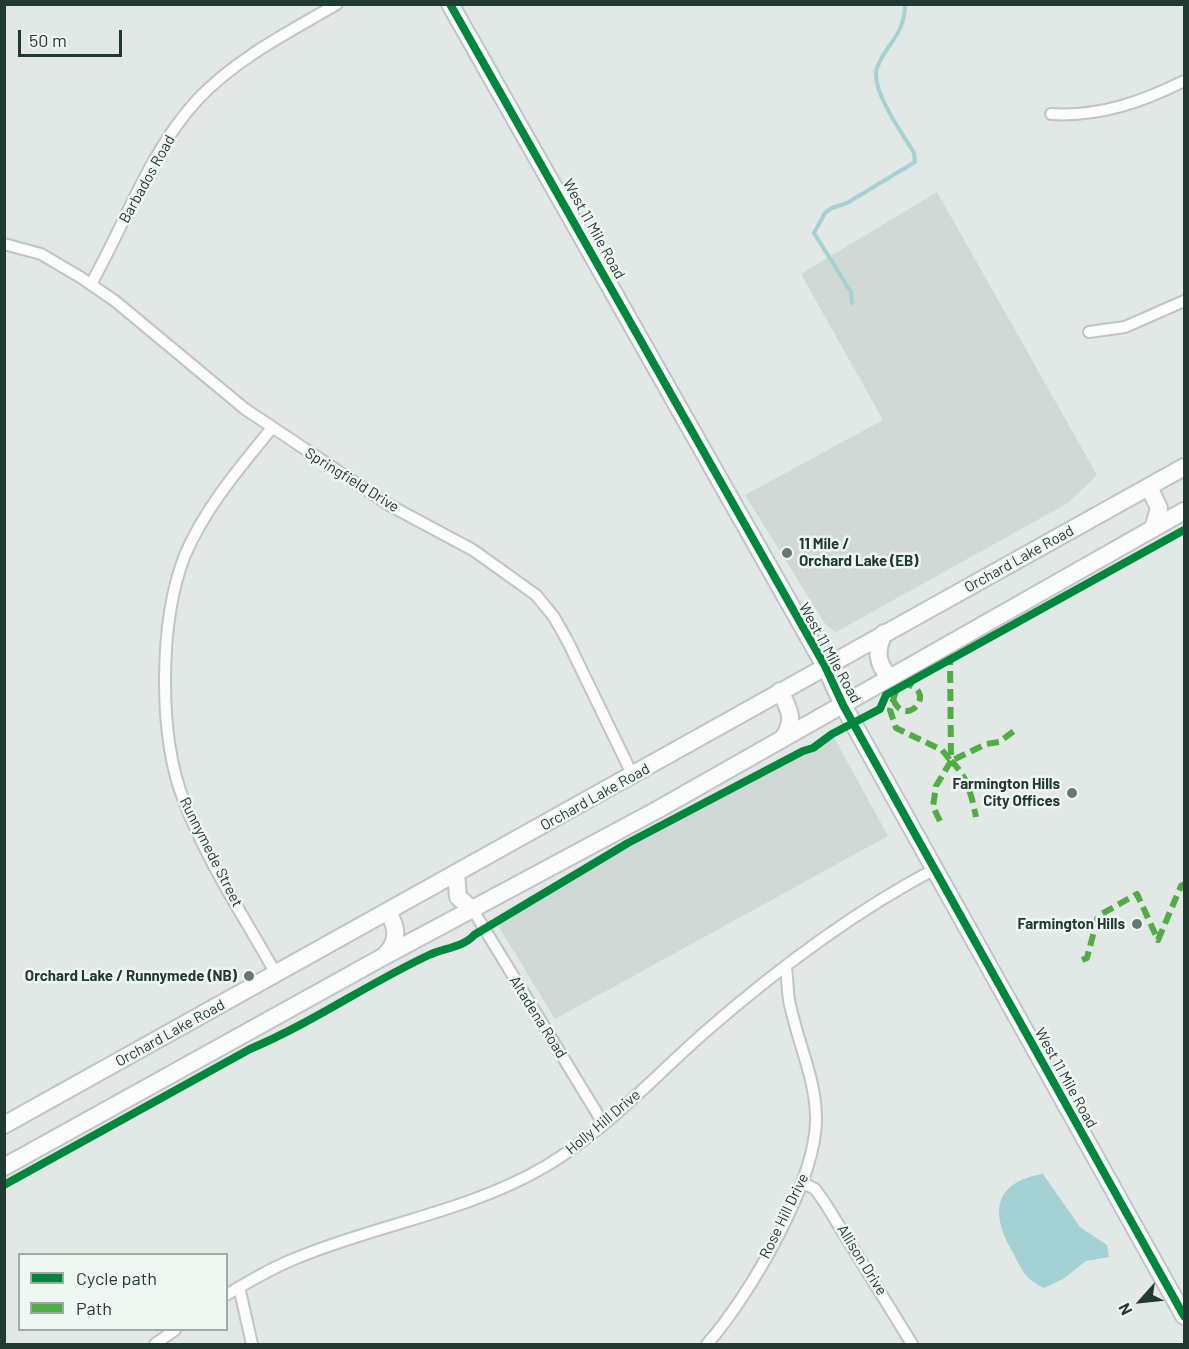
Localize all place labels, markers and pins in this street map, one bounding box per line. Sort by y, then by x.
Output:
place label: 11 Mile / Orchard Lake (EB) [799,535,919,570]
marker: 11 Mile / Orchard Lake (EB) [780,546,794,560]
place label: Farmington Hills City Offices [953,775,1060,810]
marker: Farmington Hills City Offices [1065,786,1079,800]
place label: Farmington Hills [1018,915,1125,933]
marker: Farmington Hills [1130,917,1144,931]
place label: Orchard Lake / Runnymede (NB) [25,967,237,985]
marker: Orchard Lake / Runnymede (NB) [242,969,256,983]

